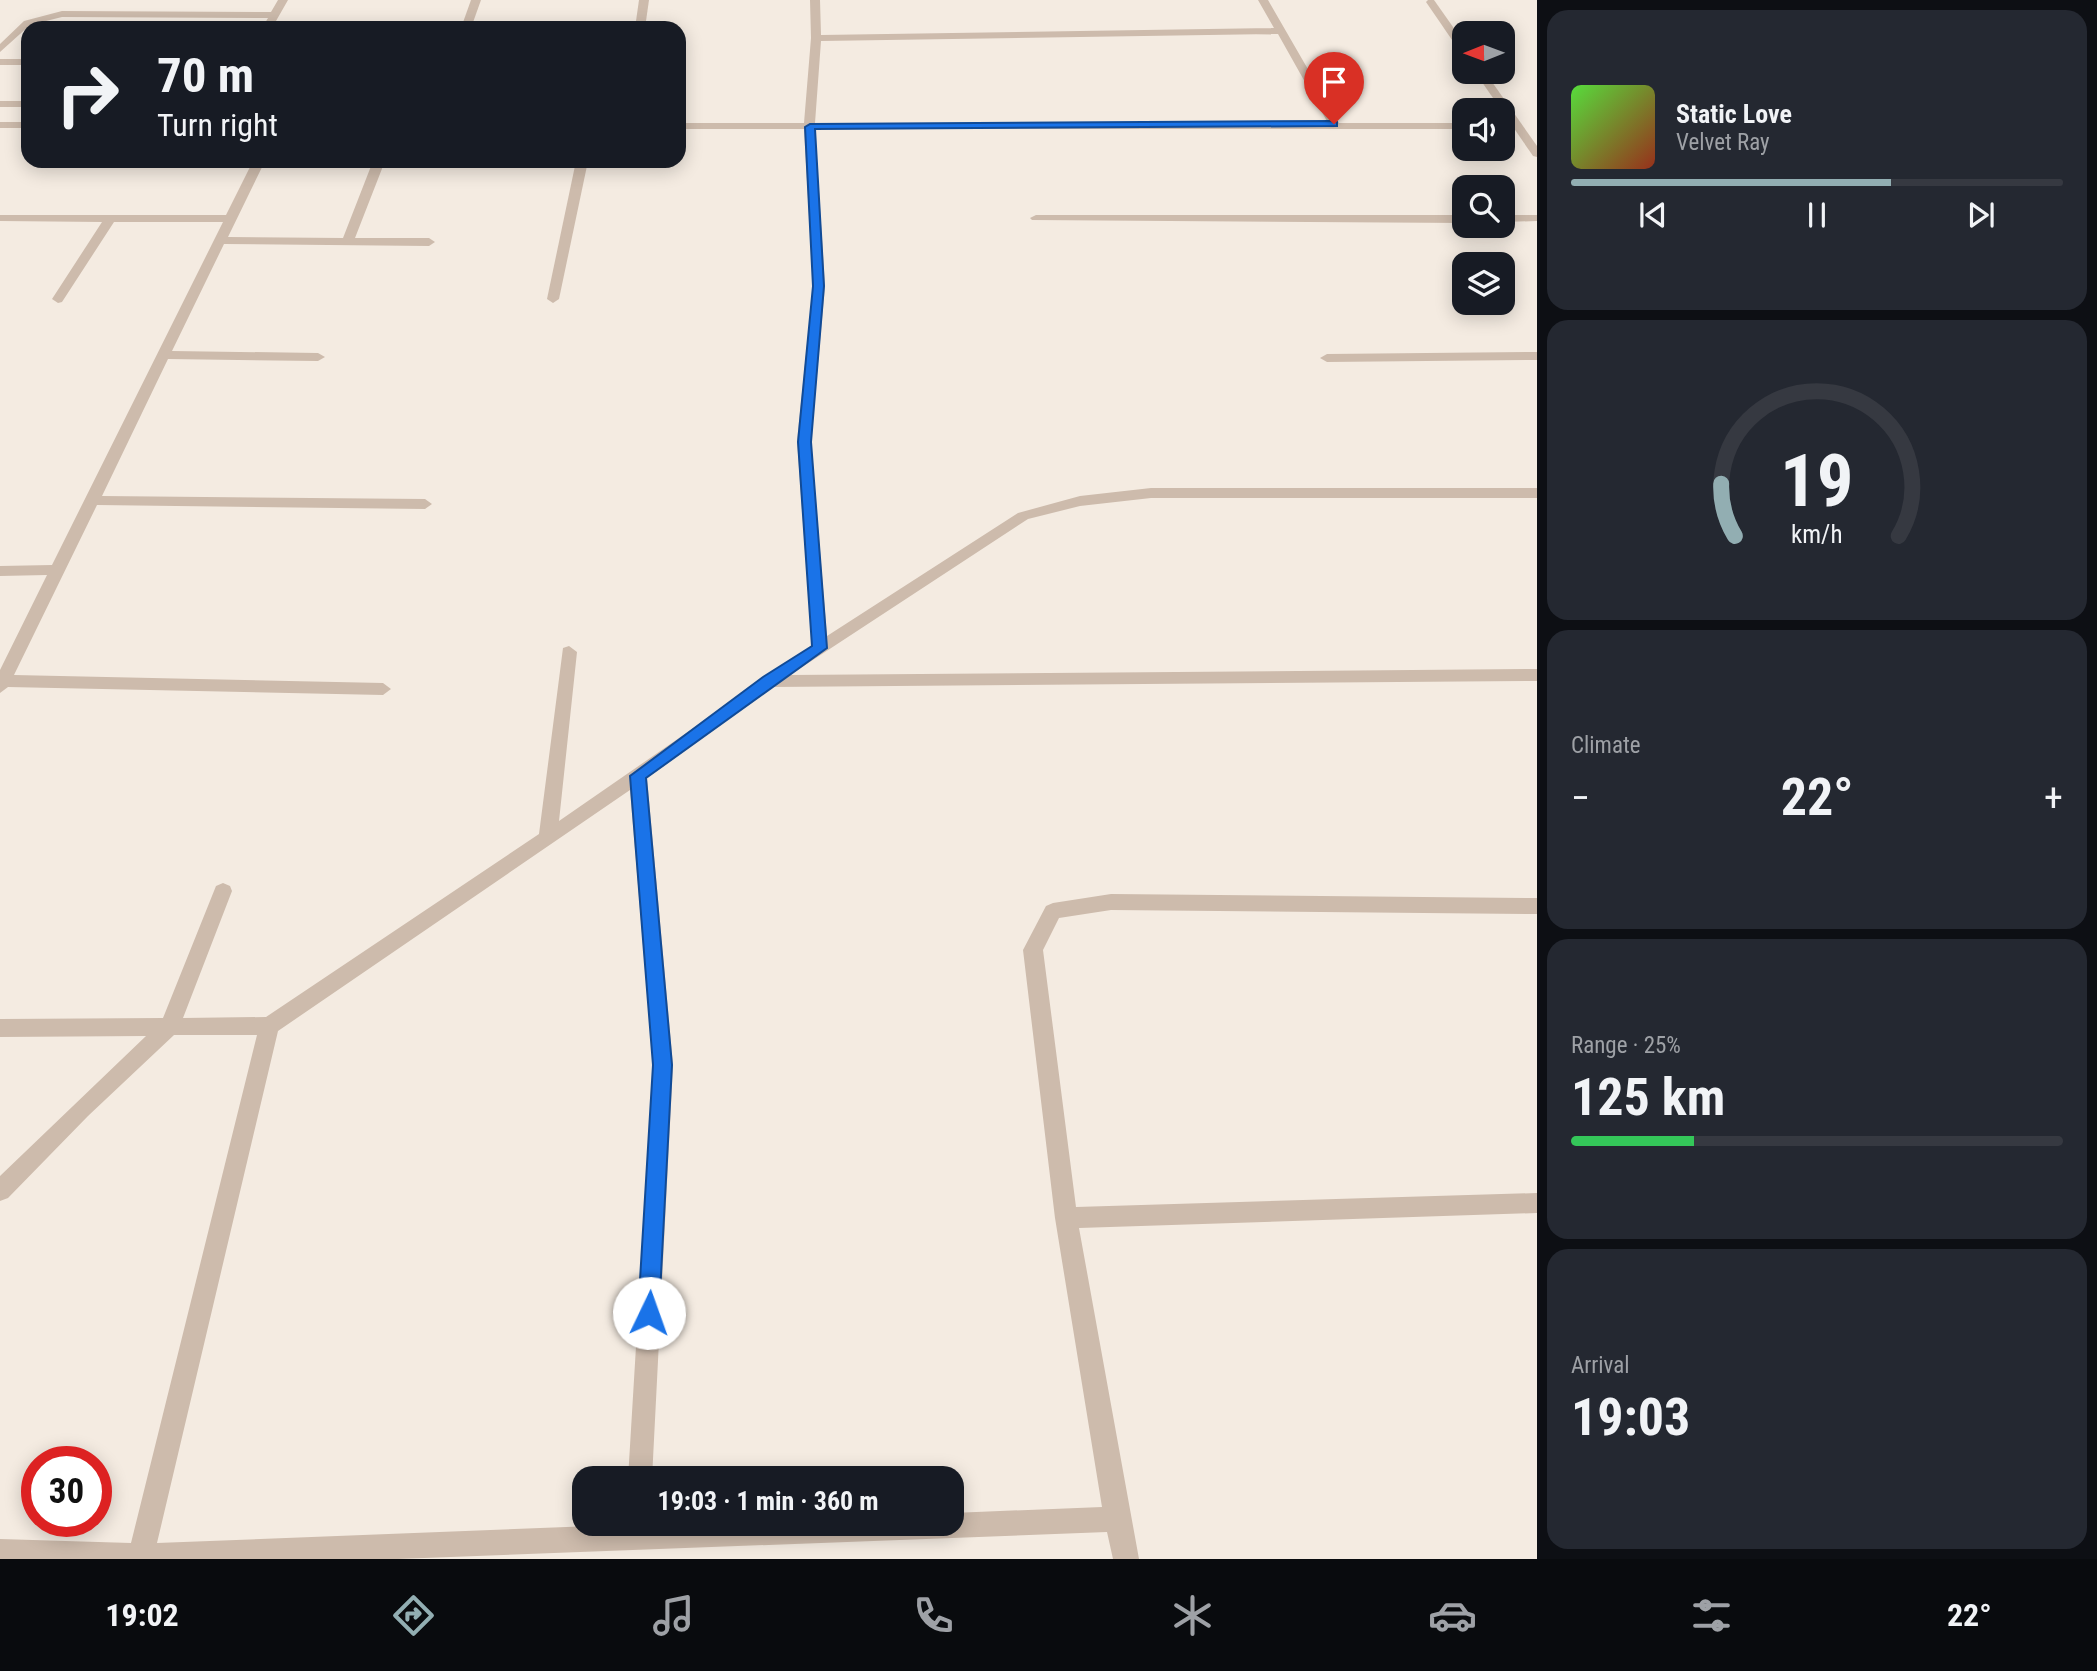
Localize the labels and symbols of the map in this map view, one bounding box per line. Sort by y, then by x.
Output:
north arrow [1452,21,1516,84]
pin [1304,52,1364,124]
position arrow [612,1276,686,1350]
speed limit sign: 30 [21,1446,112,1537]

